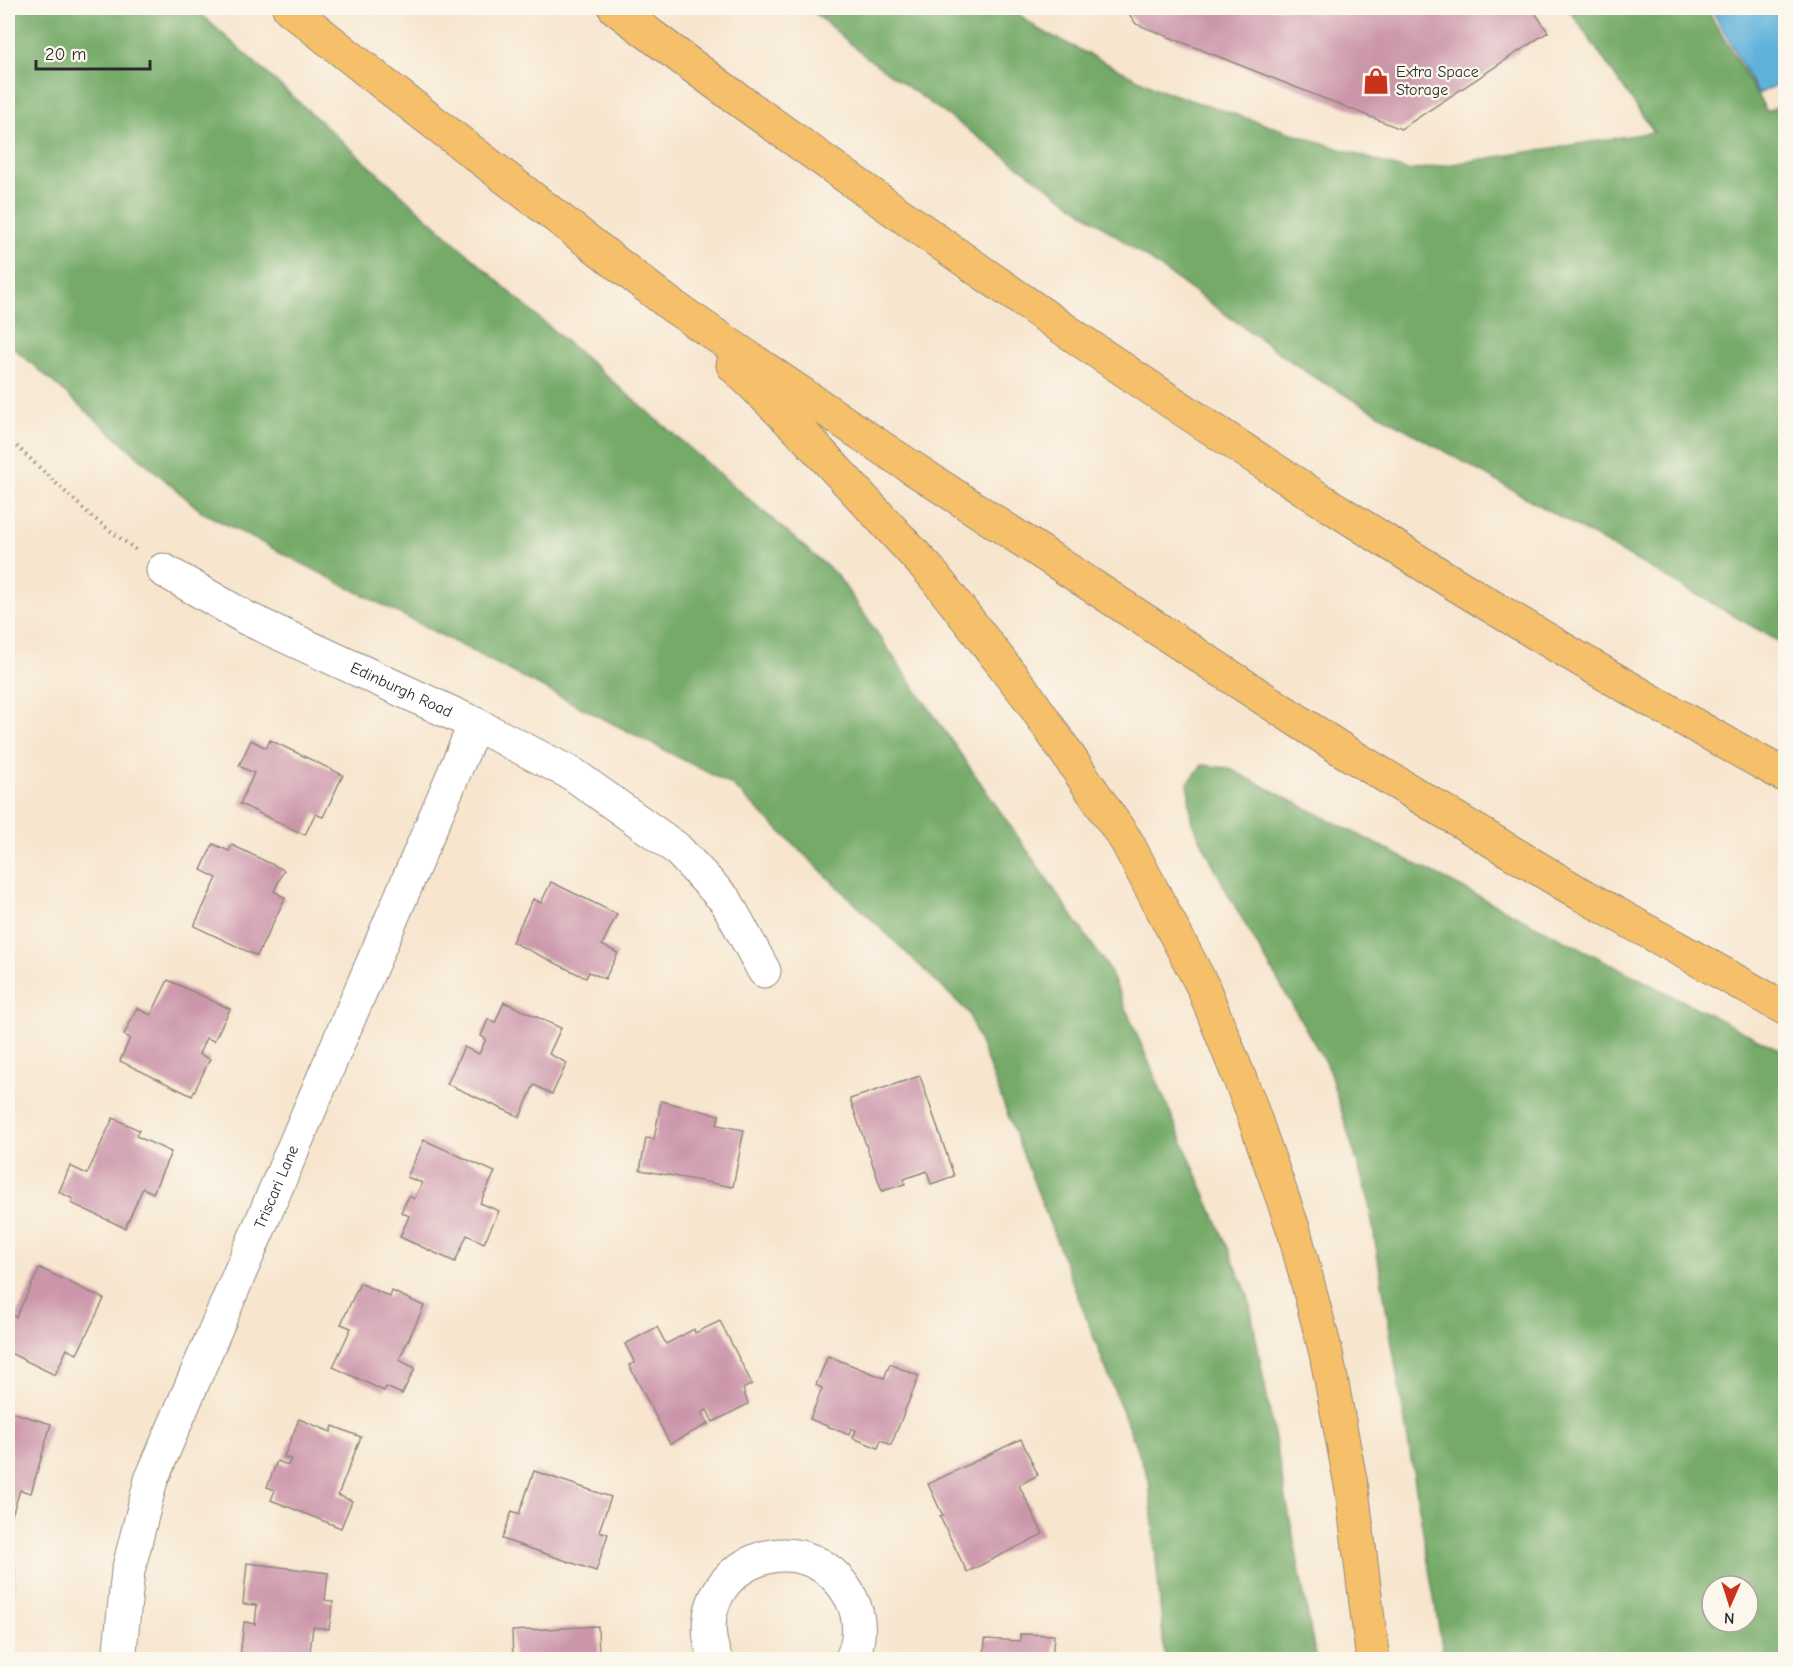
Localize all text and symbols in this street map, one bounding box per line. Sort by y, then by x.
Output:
scale bar [36,33,150,71]
text: 20 m [45,44,86,65]
place label: Extra Space Storage [1396,63,1479,99]
shop icon: Extra Space Storage [1361,66,1391,96]
street label: Edinburgh Road [347,659,455,721]
street label: Triscari Lane [251,1143,302,1232]
north arrow [1700,1574,1760,1634]
text: N [1724,1609,1735,1627]

